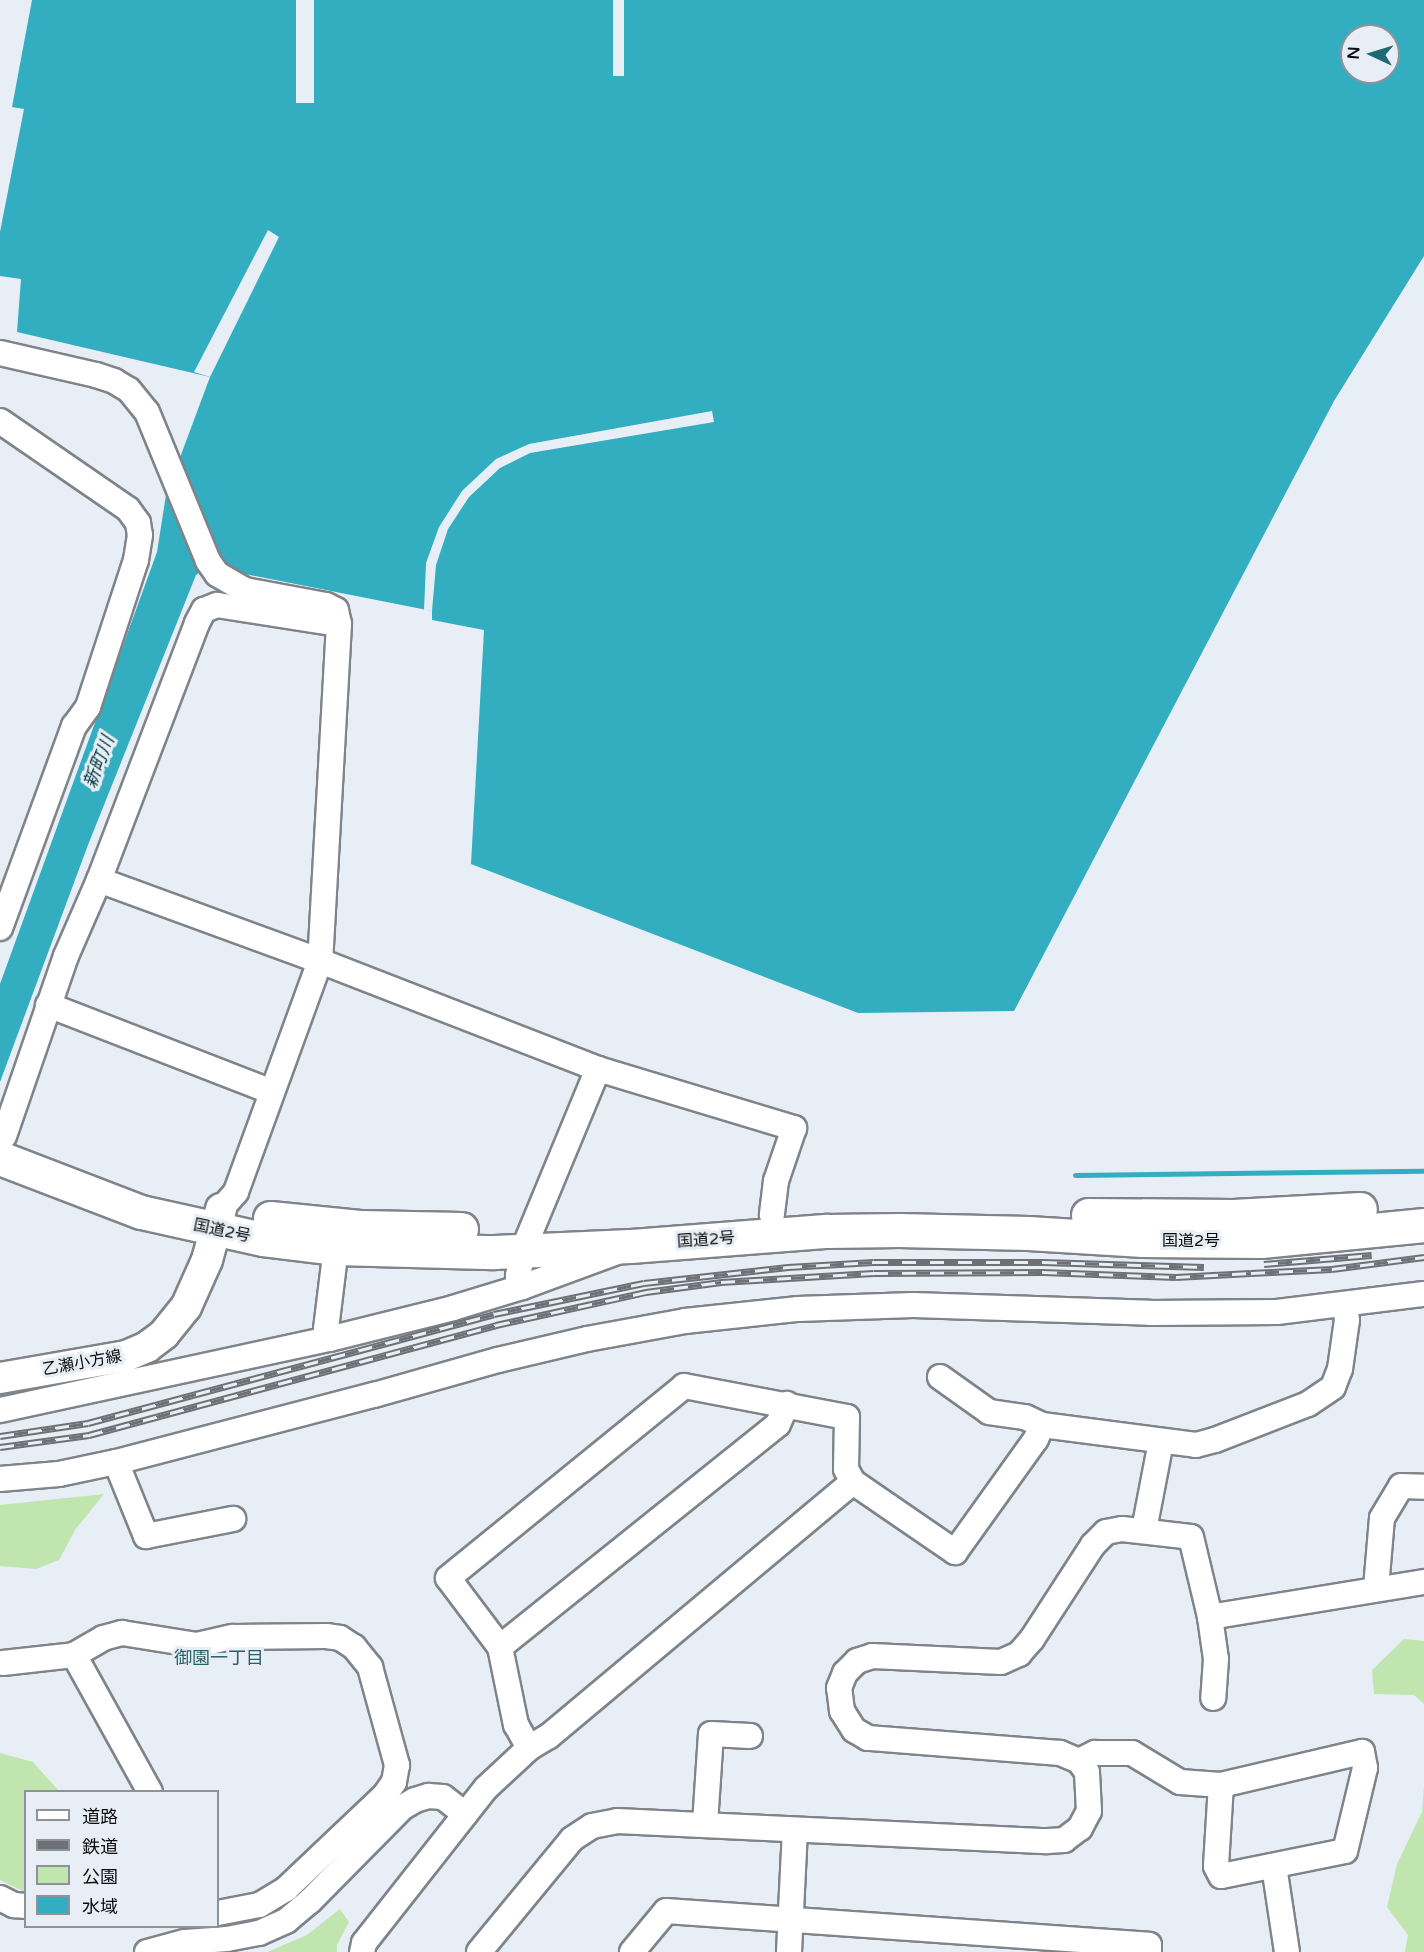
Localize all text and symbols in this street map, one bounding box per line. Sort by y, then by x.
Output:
north arrow [1340,24,1400,84]
text: N [1344,46,1364,60]
water label: 新町川 [79,733,119,791]
street label: 国道2号 [192,1216,252,1246]
street label: 国道2号 [676,1228,736,1252]
street label: 国道2号 [1162,1231,1220,1251]
street label: 乙瀬小方線 [41,1347,123,1379]
district label: 御園一丁目 [174,1647,264,1669]
legend [24,1790,219,1928]
text: 道路 [82,1806,118,1828]
text: 鉄道 [82,1836,118,1858]
text: 公園 [82,1866,118,1888]
text: 水域 [82,1896,118,1918]

